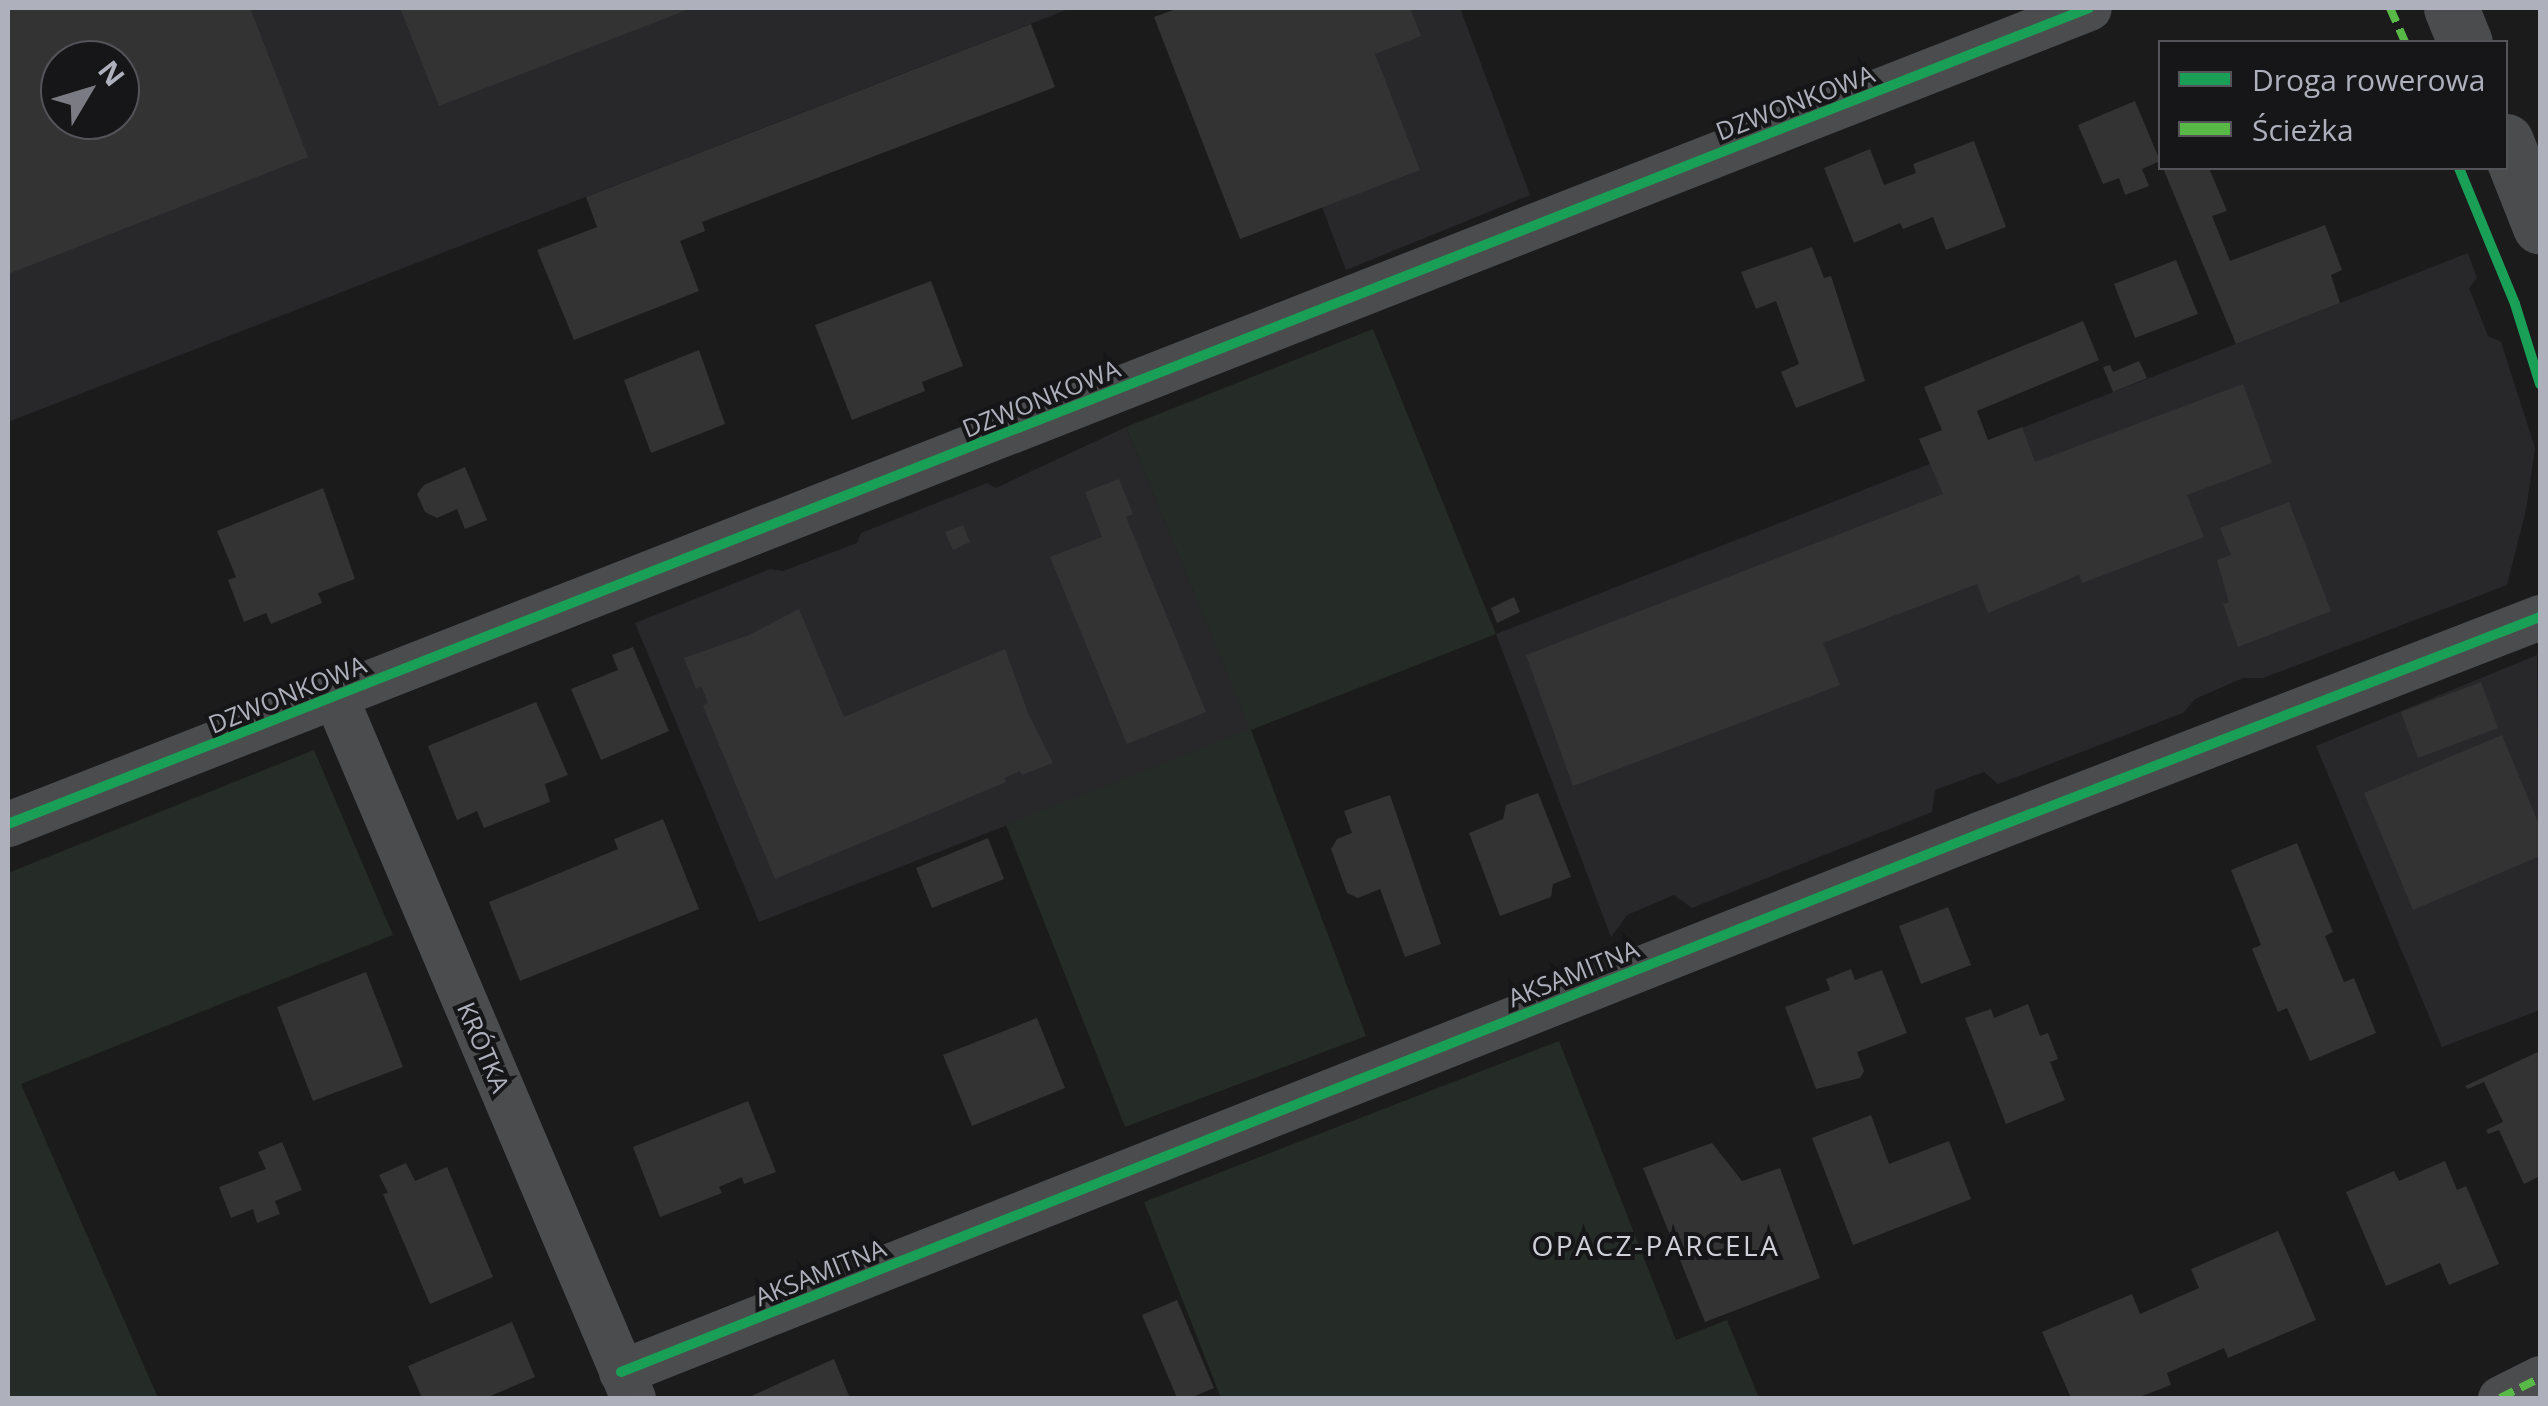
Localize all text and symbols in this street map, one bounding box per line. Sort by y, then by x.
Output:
north arrow [40,40,140,140]
legend [2158,40,2508,170]
text: N [90,52,134,93]
street label: DZWONKOWA [1711,58,1879,146]
text: Droga rowerowa [2252,59,2485,100]
text: Ścieżka [2252,109,2354,150]
street label: DZWONKOWA [958,353,1124,443]
street label: DZWONKOWA [204,649,370,739]
street label: AKSAMITNA [1503,933,1643,1013]
street label: KRÓTKA [452,997,516,1097]
district label: OPACZ-PARCELA [1532,1228,1780,1262]
street label: AKSAMITNA [750,1232,890,1312]

